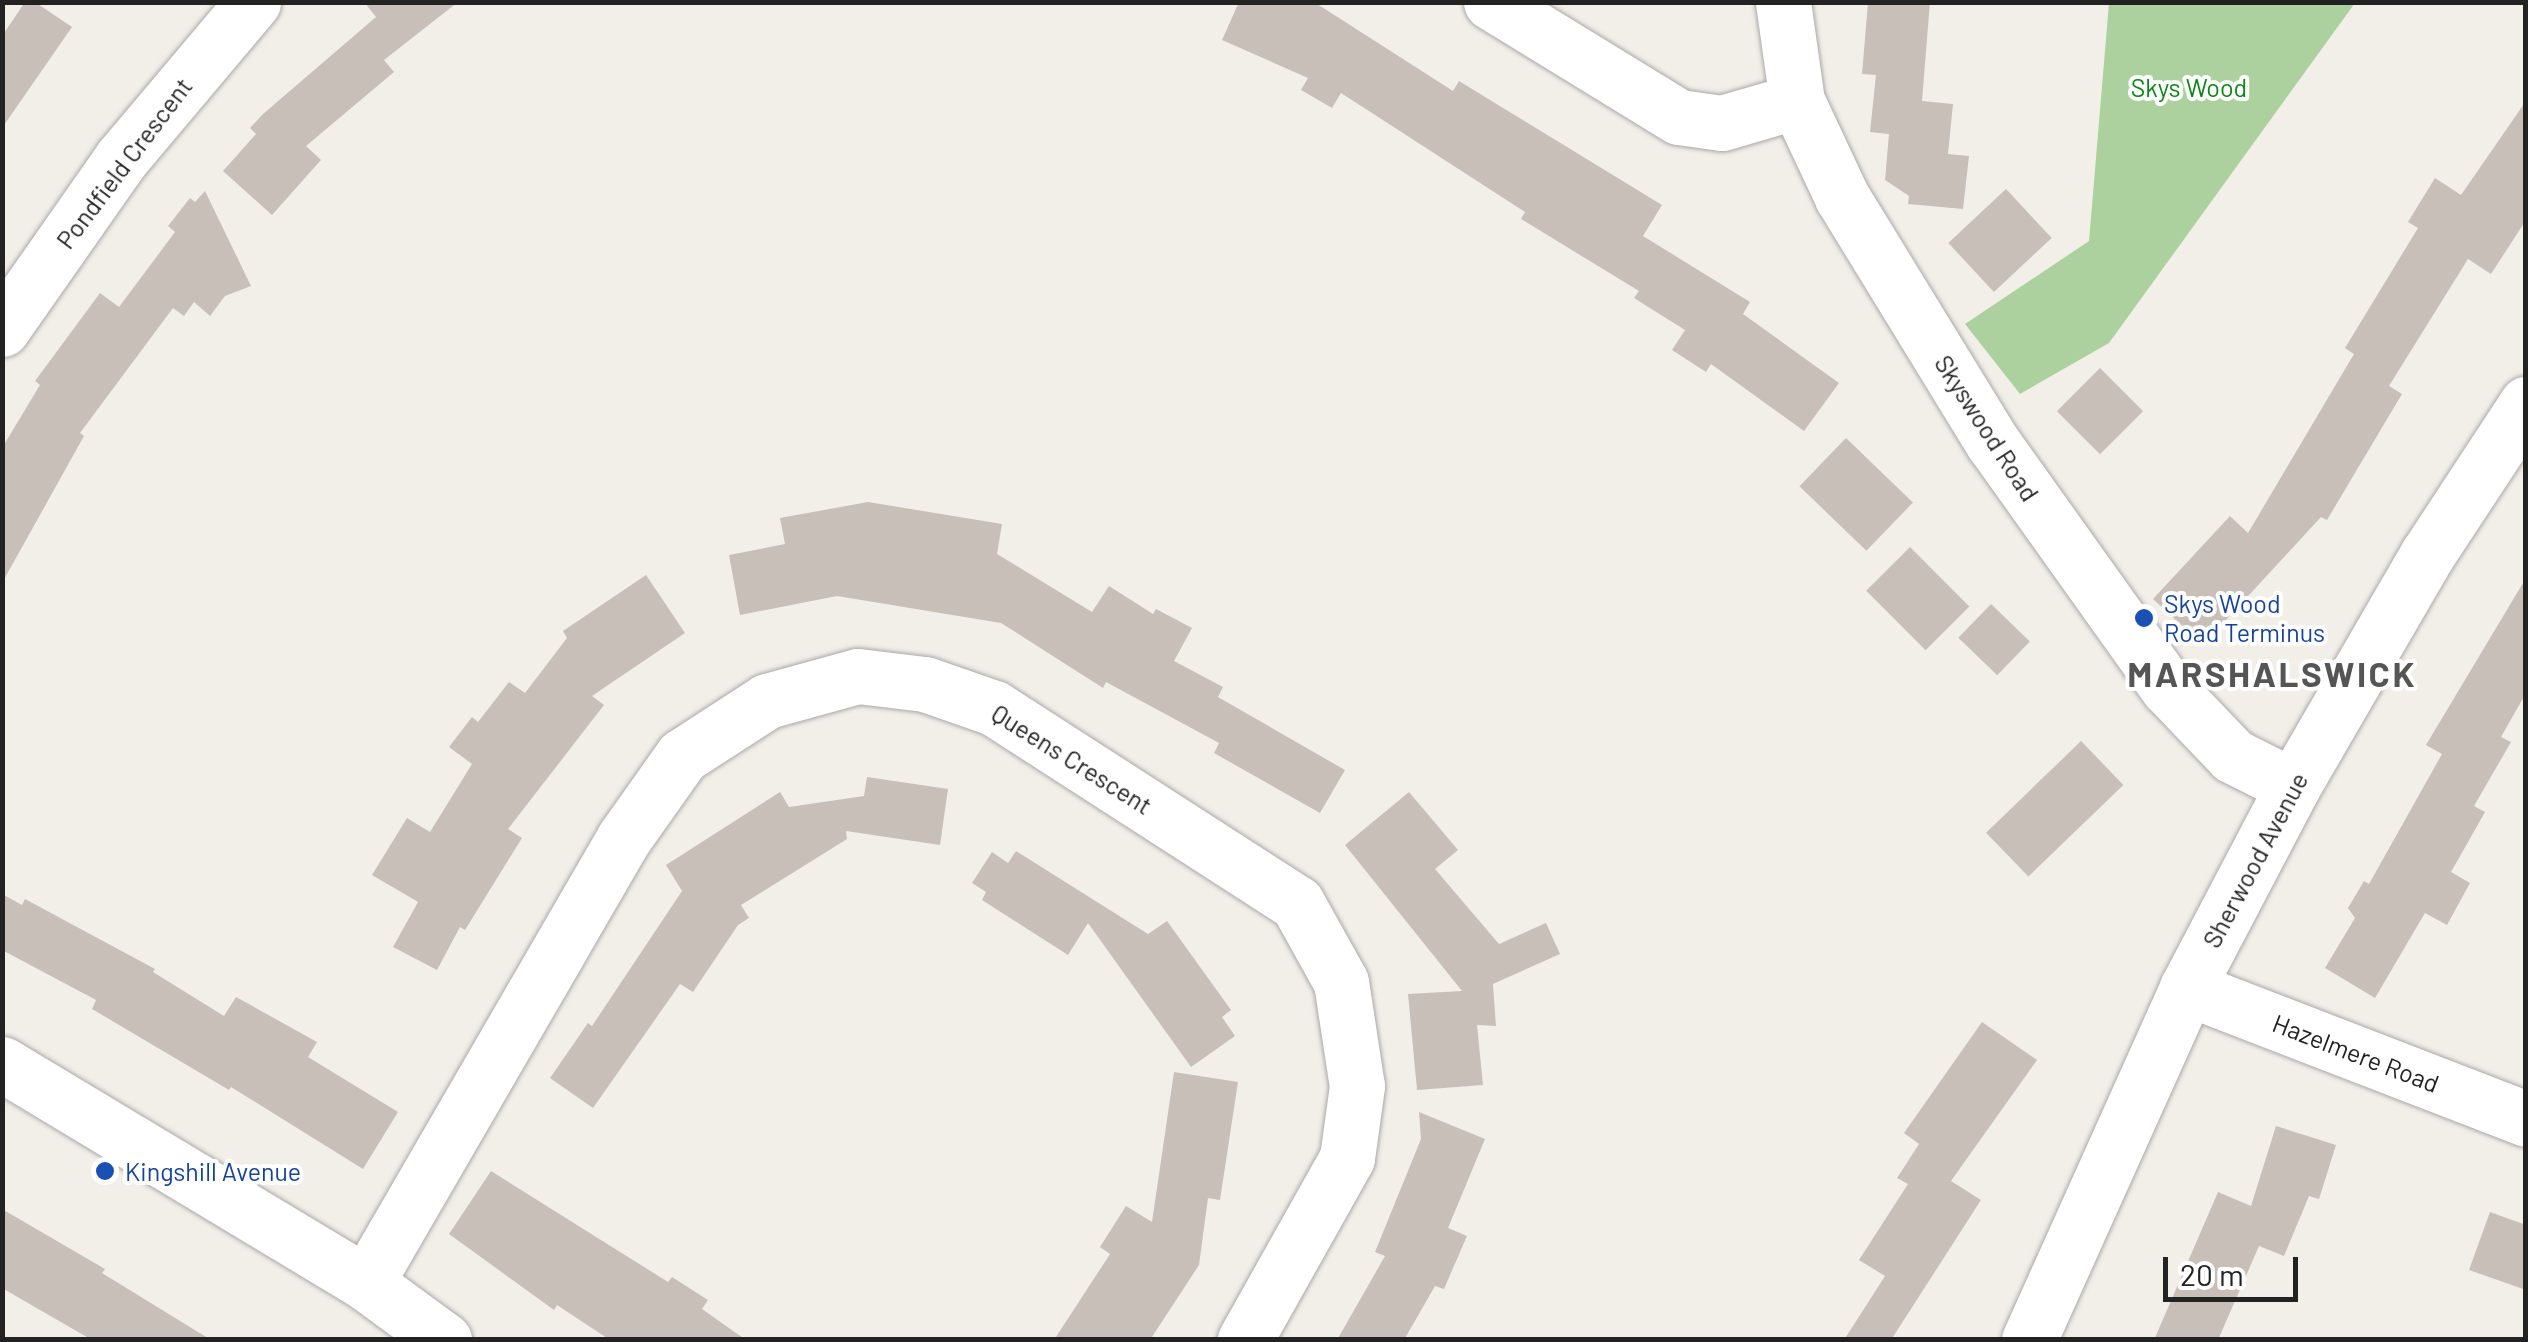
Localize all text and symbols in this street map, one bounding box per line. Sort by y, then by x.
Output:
street label: Pondfield Crescent [50,72,198,254]
park label: Skys Wood [2131,72,2247,102]
street label: Skyswood Road [1929,349,2045,507]
place label: Skys Wood Road Terminus [2164,589,2325,648]
marker: Skys Wood Road Terminus [2133,607,2155,629]
district label: MARSHALSWICK [2127,652,2417,694]
street label: Queens Crescent [986,698,1158,820]
street label: Sherwood Avenue [2196,767,2314,953]
street label: Hazelmere Road [2269,1008,2443,1098]
place label: Kingshill Avenue [125,1156,301,1186]
marker: Kingshill Avenue [94,1160,116,1182]
scale bar [2168,1237,2303,1299]
text: 20 m [2180,1256,2244,1292]

